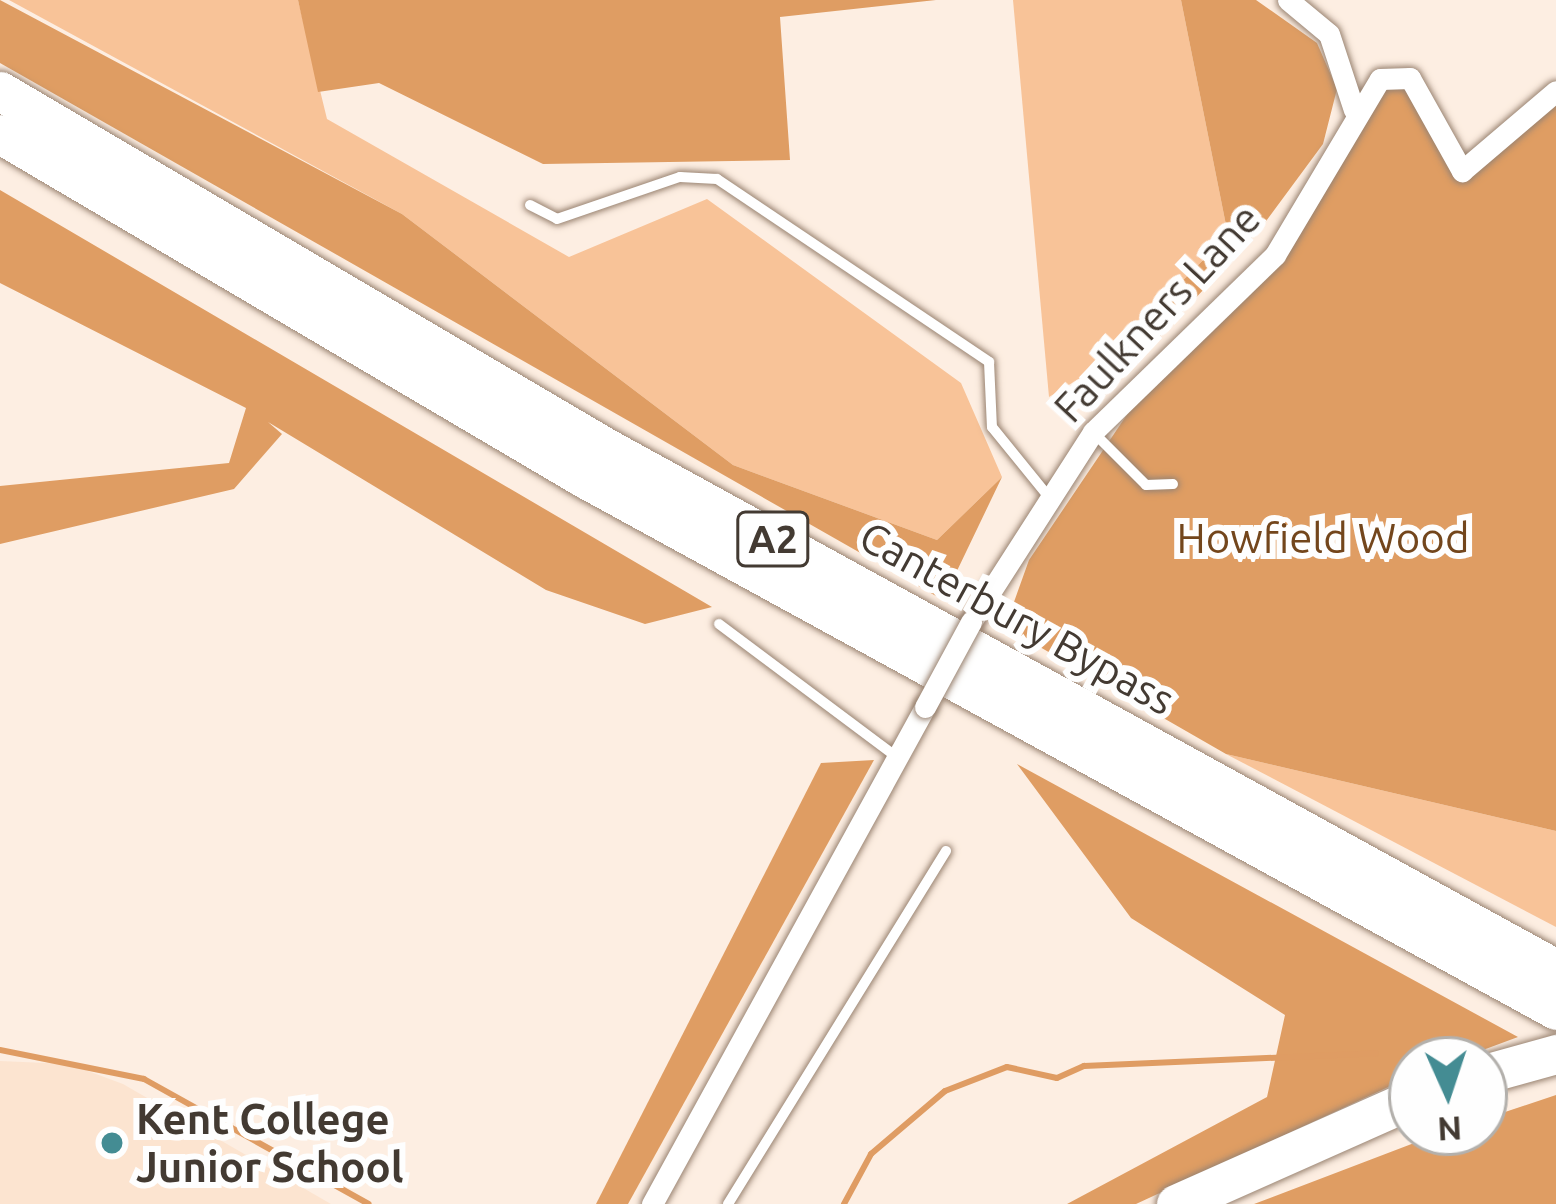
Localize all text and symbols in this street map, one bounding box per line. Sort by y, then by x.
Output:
street label: Faulkners Lane [1043,194,1271,432]
road number: A2 [734,506,812,572]
street label: Canterbury Bypass [851,511,1183,725]
park label: Howfield Wood [1177,513,1469,563]
north arrow [1388,1036,1508,1156]
place label: Kent College Junior School [136,1094,403,1192]
text: N [1436,1110,1463,1149]
marker: Kent College Junior School [99,1130,125,1156]

